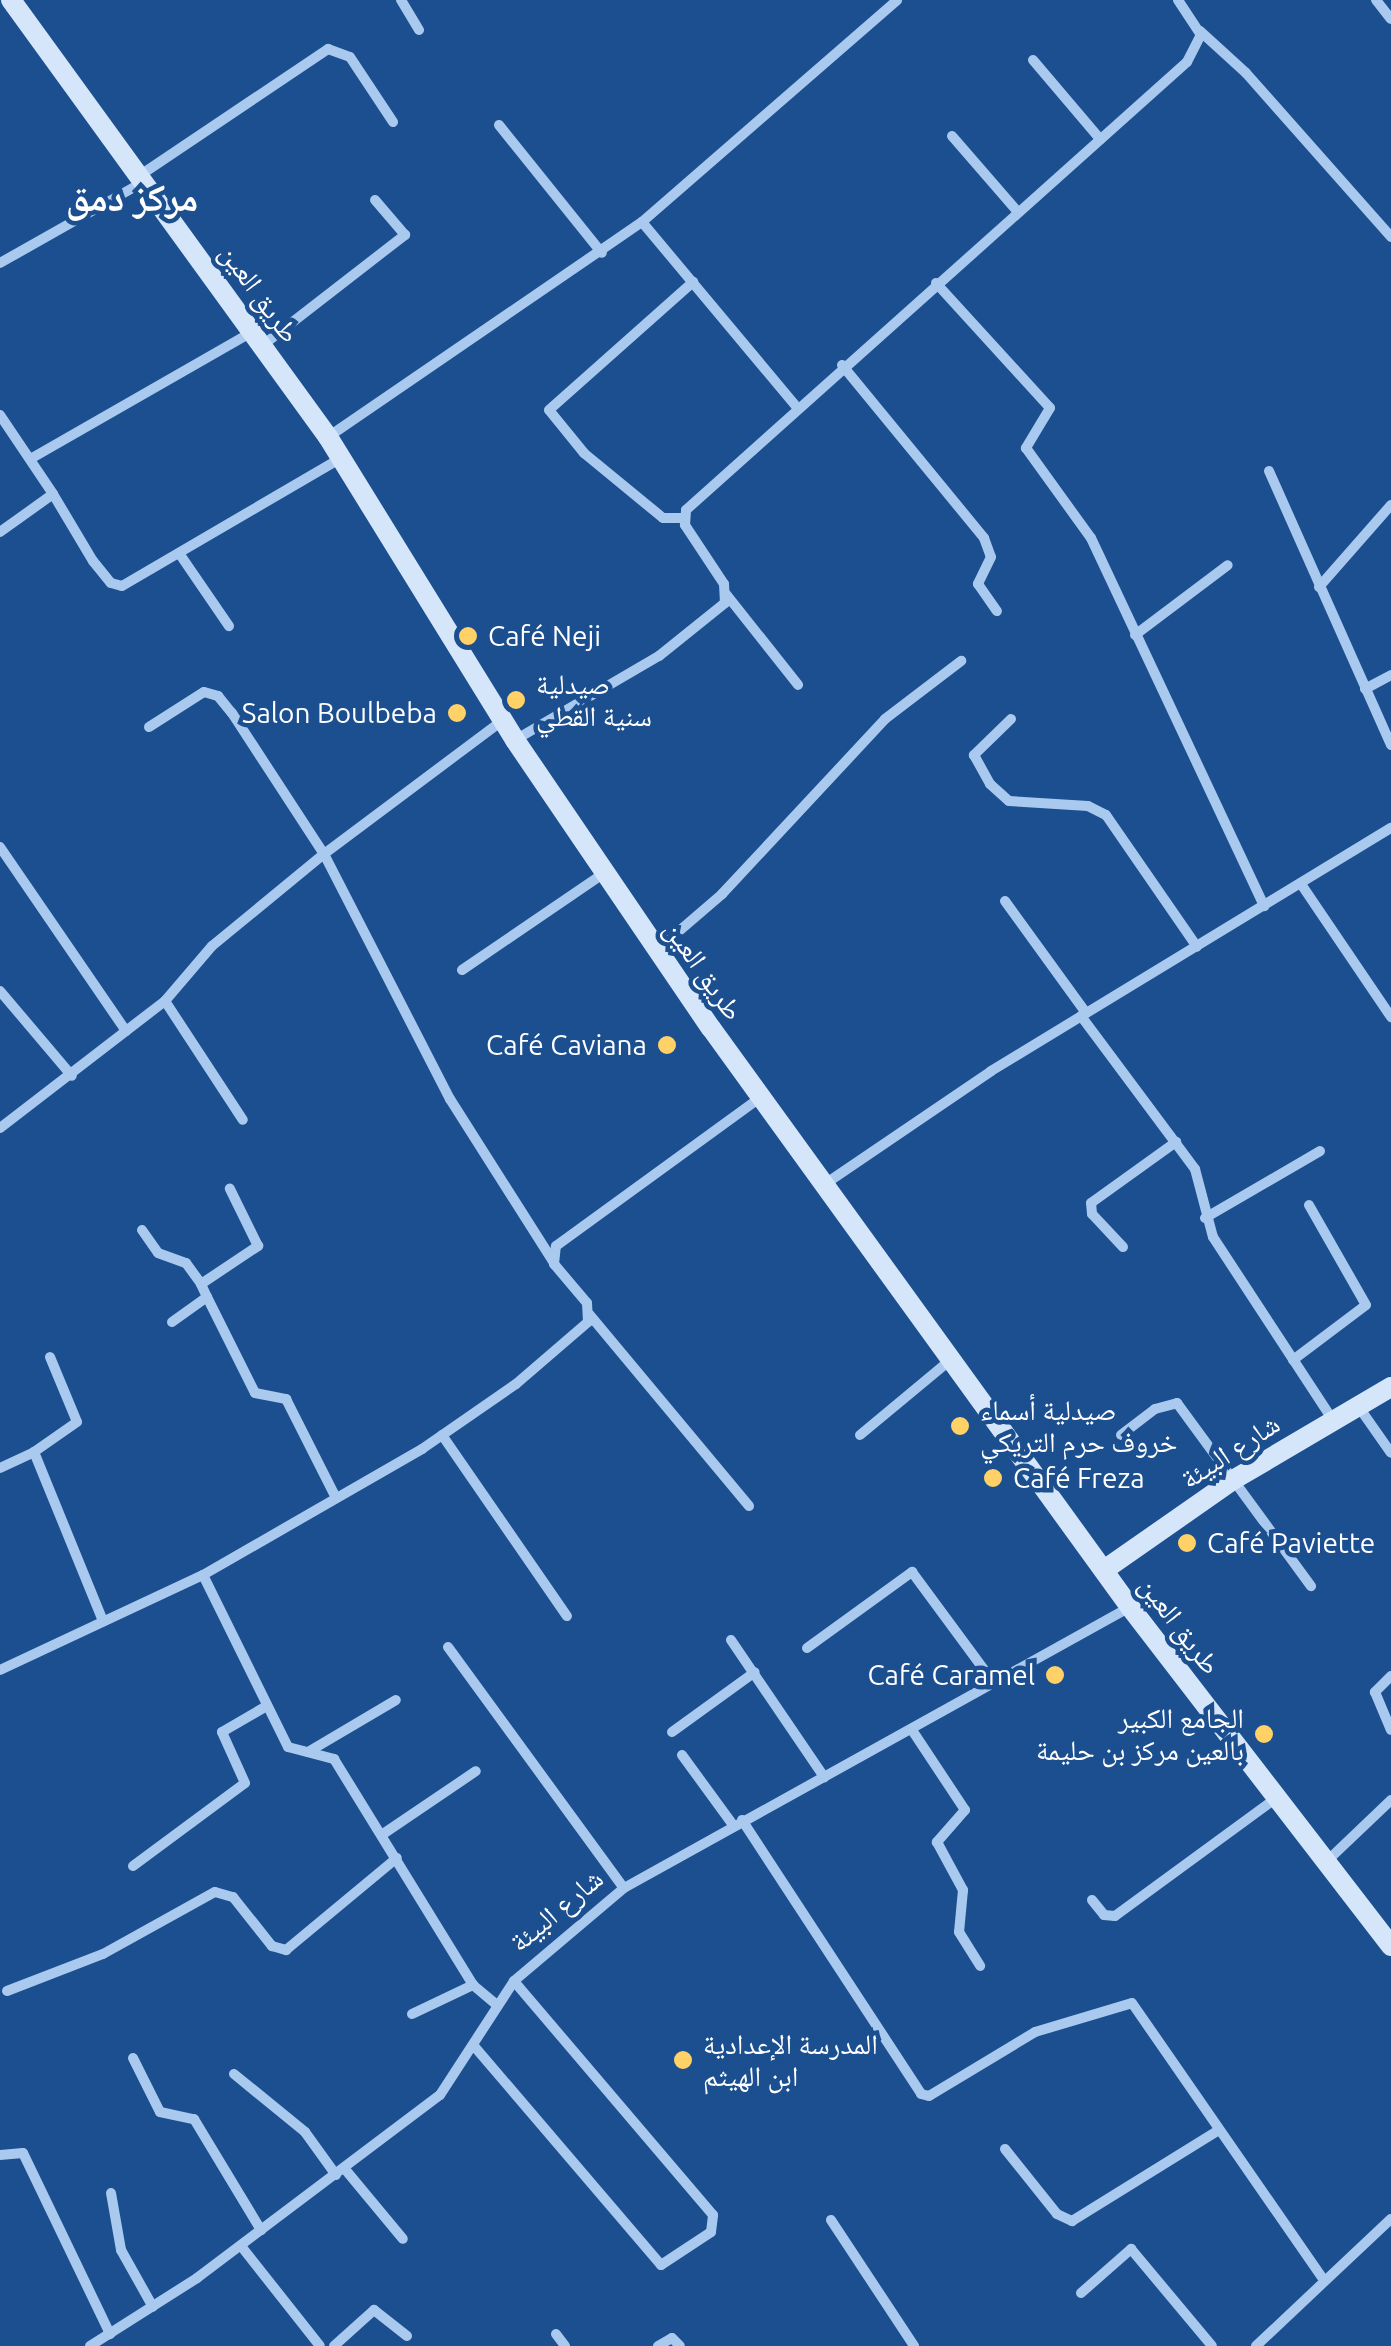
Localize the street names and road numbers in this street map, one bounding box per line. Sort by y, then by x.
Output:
street label: طريق العين [213,237,307,349]
street label: طريق العين [657,913,751,1027]
street label: شارع البيئة [1174,1407,1286,1495]
street label: طريق العين [1132,1569,1228,1681]
street label: شارع البيئة [503,1861,609,1959]

